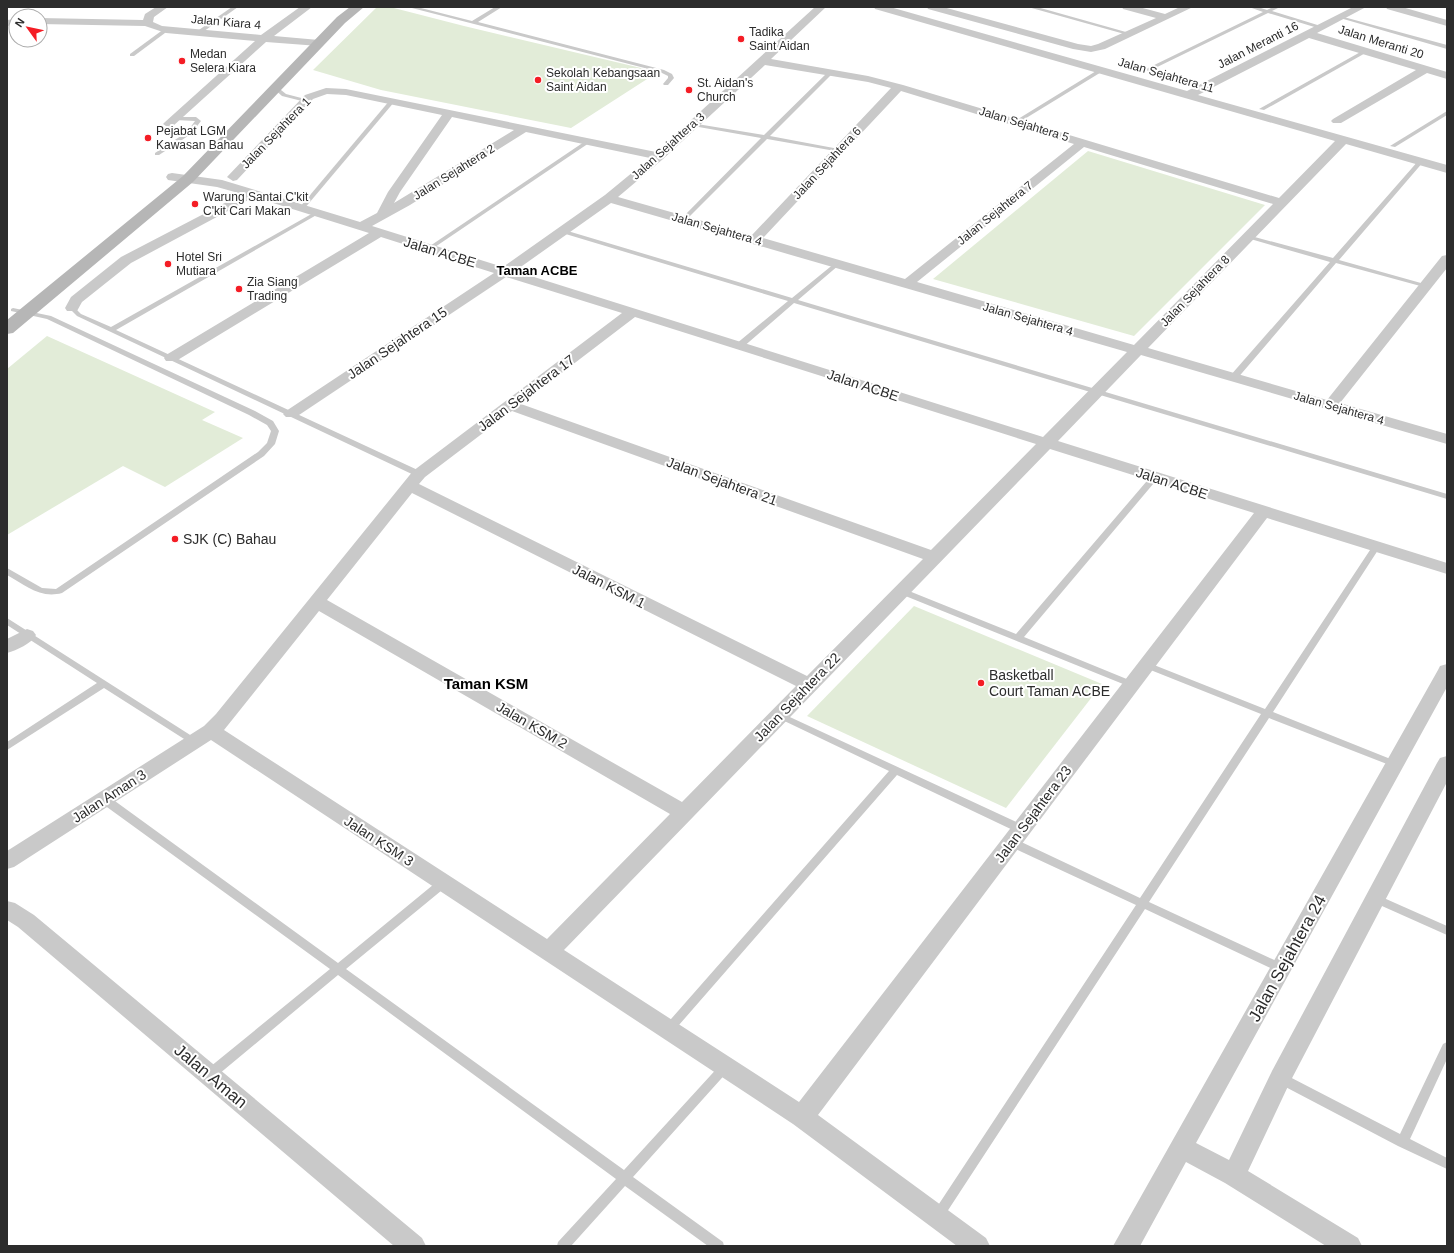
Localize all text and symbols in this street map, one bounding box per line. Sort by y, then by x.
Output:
north arrow [8,8,48,48]
street label: Jalan Kiara 4 [190,12,262,32]
text: N [12,16,27,29]
street label: Jalan Meranti 16 [1215,18,1301,71]
street label: Jalan Meranti 20 [1337,22,1426,62]
place label: Tadika Saint Aidan [749,25,810,53]
marker: Tadika Saint Aidan [736,34,746,44]
place label: Medan Selera Kiara [190,47,256,75]
street label: Jalan Sejahtera 11 [1116,55,1216,95]
marker: Medan Selera Kiara [177,56,187,66]
place label: Sekolah Kebangsaan Saint Aidan [546,66,660,94]
marker: Sekolah Kebangsaan Saint Aidan [533,75,543,85]
place label: St. Aidan's Church [697,76,753,104]
marker: St. Aidan's Church [684,85,694,95]
street label: Jalan Sejahtera 1 [239,94,314,171]
street label: Jalan Sejahtera 5 [977,104,1071,144]
street label: Jalan Sejahtera 3 [629,109,708,182]
place label: Pejabat LGM Kawasan Bahau [156,124,243,152]
street label: Jalan Sejahtera 6 [790,124,864,202]
marker: Pejabat LGM Kawasan Bahau [143,133,153,143]
street label: Jalan Sejahtera 2 [411,141,498,203]
street label: Jalan Sejahtera 7 [954,178,1036,248]
place label: Warung Santai C'kit C'kit Cari Makan [203,190,309,218]
marker: Warung Santai C'kit C'kit Cari Makan [190,199,200,209]
street label: Jalan Sejahtera 4 [670,209,764,249]
street label: Jalan ACBE [402,233,478,271]
place label: Hotel Sri Mutiara [176,250,222,278]
street label: Jalan Sejahtera 8 [1158,252,1233,329]
marker: Hotel Sri Mutiara [163,259,173,269]
district label: Taman ACBE [497,263,578,278]
place label: Zia Siang Trading [247,275,298,303]
marker: Zia Siang Trading [234,284,244,294]
street label: Jalan Sejahtera 4 [981,299,1075,339]
street label: Jalan Sejahtera 15 [344,304,450,382]
street label: Jalan Sejahtera 17 [475,351,578,435]
street label: Jalan ACBE [825,366,901,404]
street label: Jalan Sejahtera 4 [1292,388,1386,428]
street label: Jalan Sejahtera 21 [664,454,780,509]
street label: Jalan ACBE [1134,464,1210,502]
place label: SJK (C) Bahau [183,531,276,547]
marker: SJK (C) Bahau [170,534,180,544]
street label: Jalan KSM 1 [570,561,648,611]
street label: Jalan Sejahtera 22 [751,649,843,745]
place label: Basketball Court Taman ACBE [989,667,1110,699]
district label: Taman KSM [444,675,528,692]
marker: Basketball Court Taman ACBE [976,678,986,688]
street label: Jalan KSM 2 [494,698,571,752]
street label: Jalan Sejahtera 23 [991,762,1075,865]
street label: Jalan Aman 3 [69,766,149,826]
street label: Jalan KSM 3 [341,813,417,869]
street label: Jalan Sejahtera 24 [1245,892,1330,1025]
street label: Jalan Aman [171,1041,251,1112]

